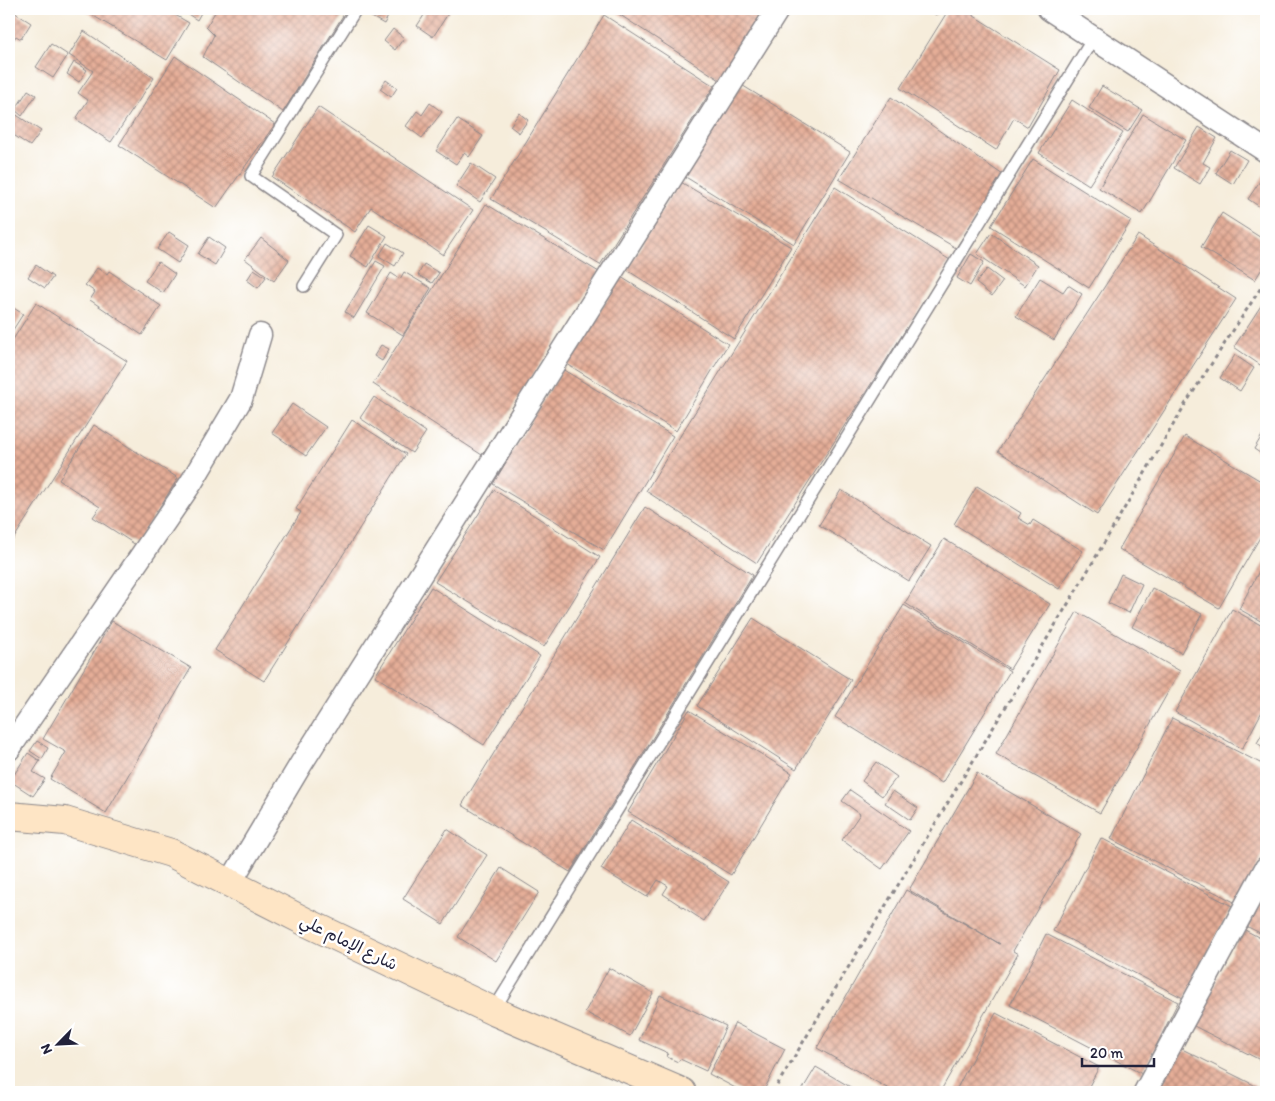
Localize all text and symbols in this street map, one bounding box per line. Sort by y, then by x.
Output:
street label: شارع الإمام علي [295,911,400,979]
north arrow [32,1018,82,1068]
scale bar [1082,1036,1155,1068]
text: N [37,1041,56,1057]
text: 20 m [1090,1044,1124,1062]

